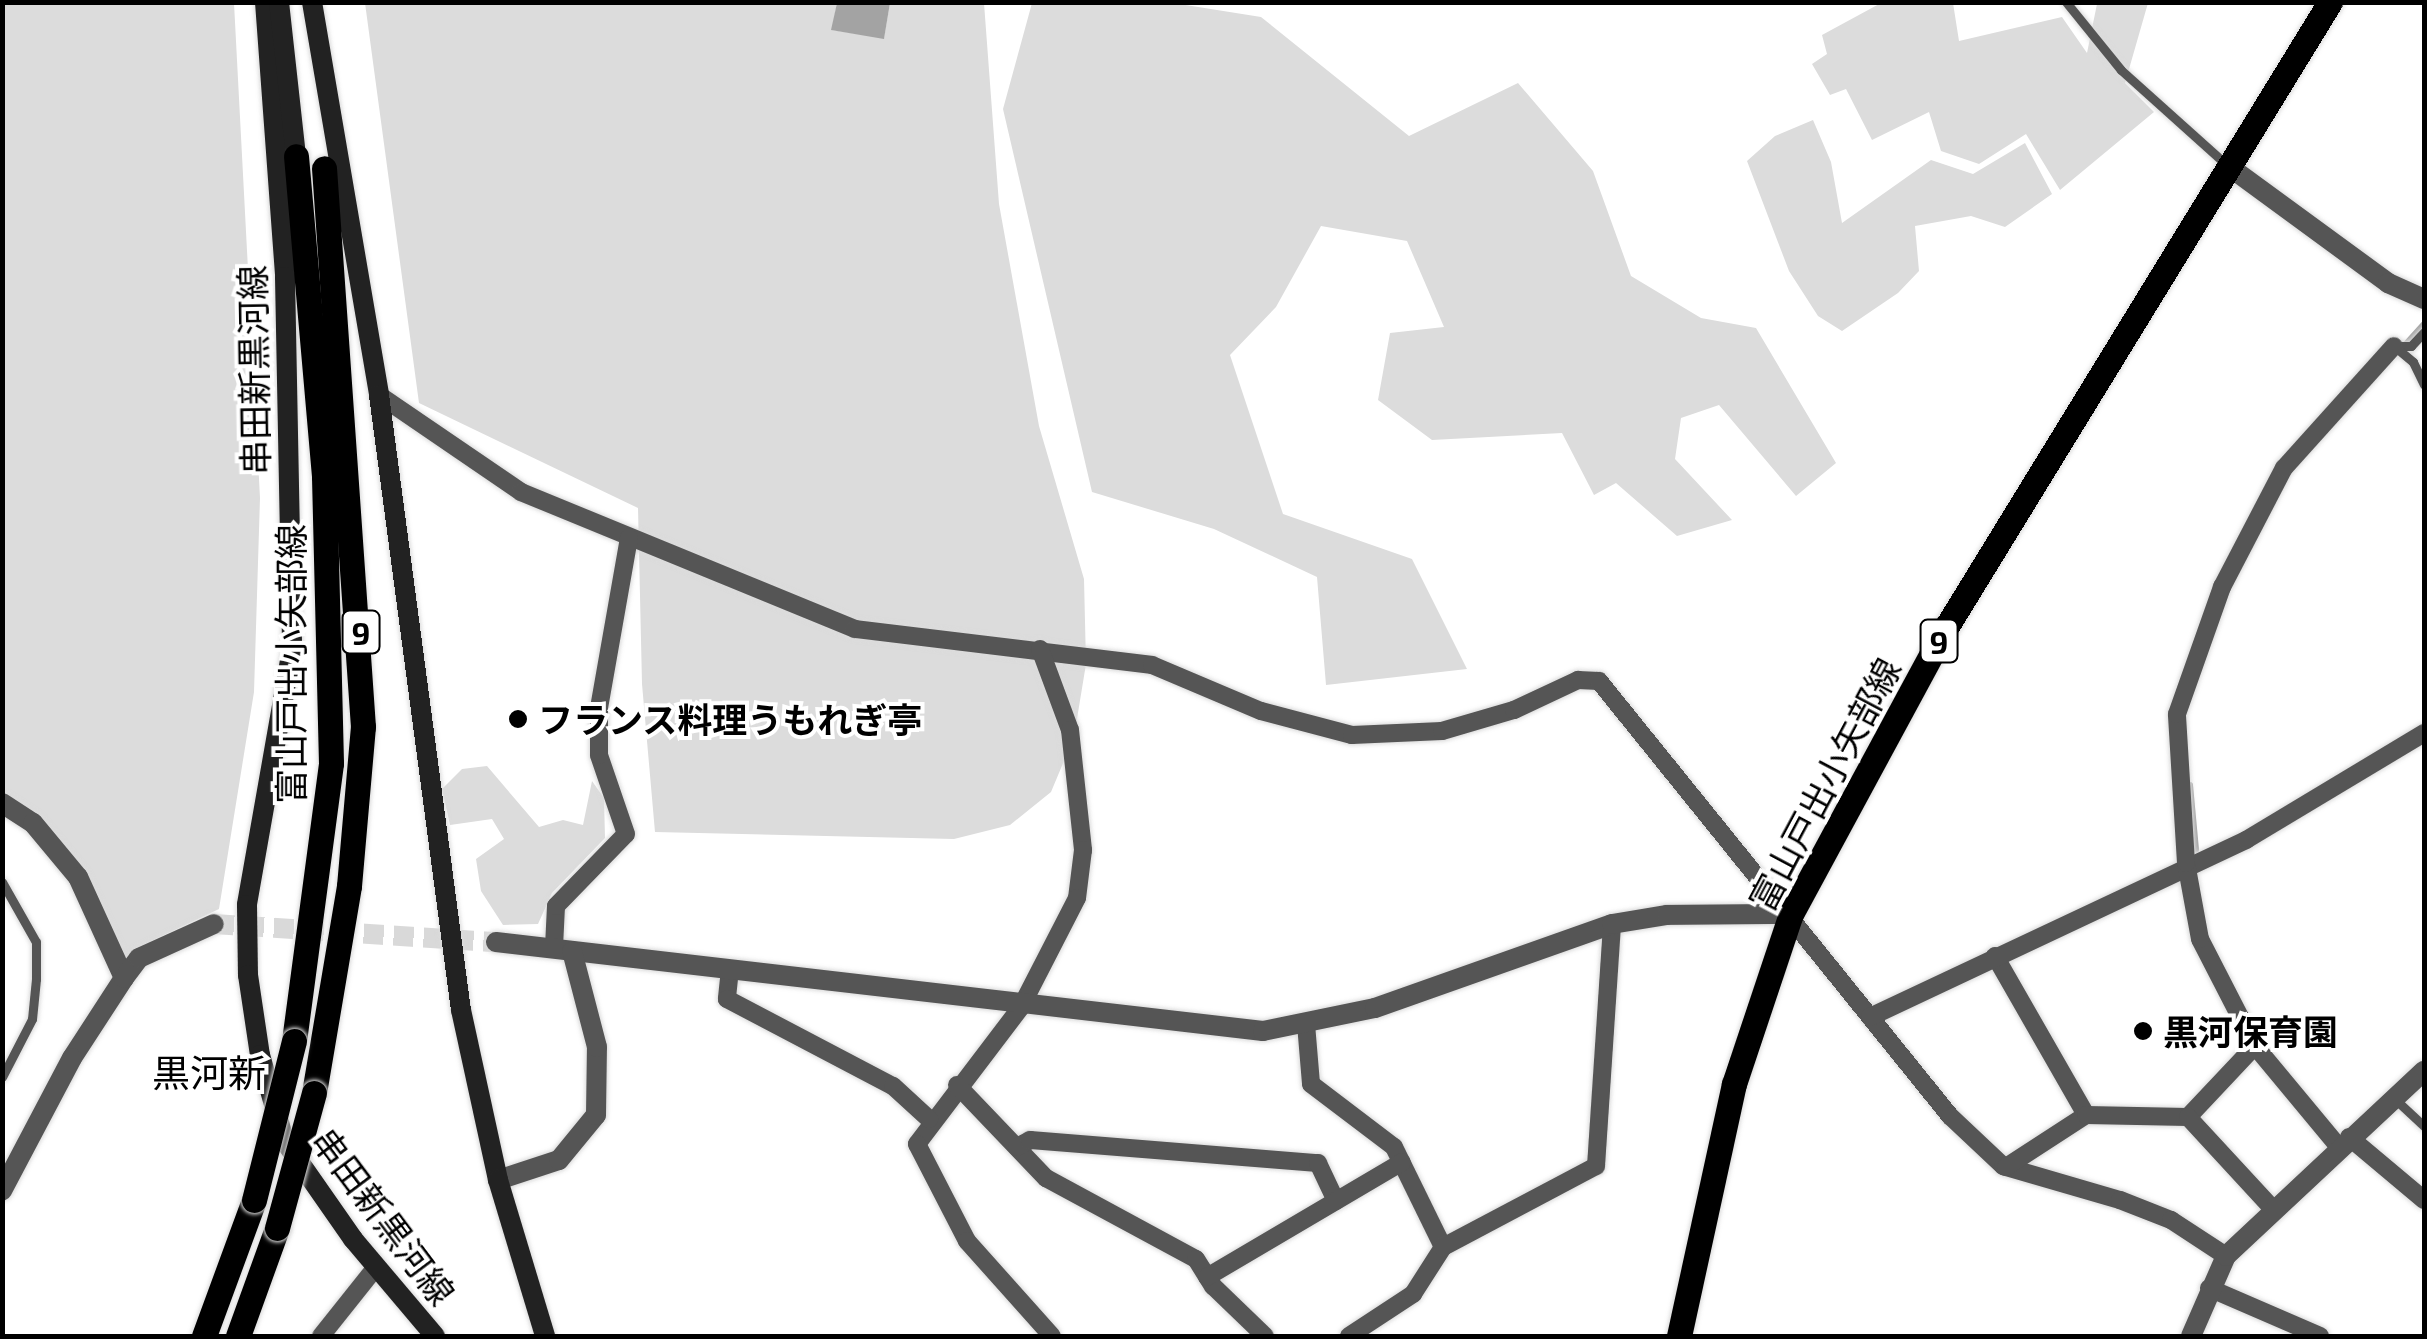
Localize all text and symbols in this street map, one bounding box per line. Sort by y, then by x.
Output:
street label: 串田新黒河線 [230,265,276,475]
street label: 富山戸出小矢部線 [269,524,311,804]
road number: 9 [341,605,381,659]
road number: 9 [1919,614,1959,668]
street label: 富山戸出小矢部線 [1740,651,1908,917]
place label: フランス料理うもれぎ亭 [538,698,923,740]
marker: フランス料理うもれぎ亭 [507,708,529,730]
place label: 黒河保育園 [2163,1010,2338,1052]
marker: 黒河保育園 [2132,1020,2154,1042]
district label: 黒河新 [152,1050,266,1096]
street label: 串田新黒河線 [304,1120,464,1312]

